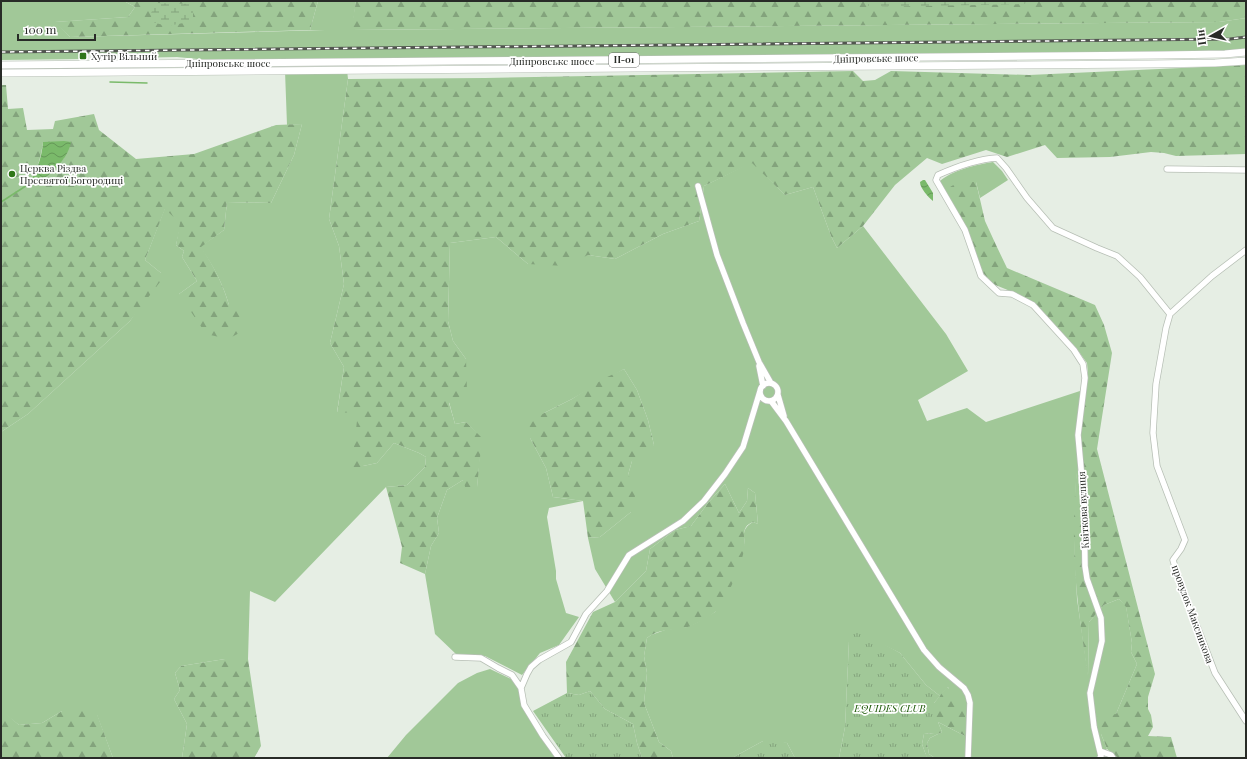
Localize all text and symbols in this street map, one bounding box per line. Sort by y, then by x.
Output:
scale bar [18,16,95,42]
north arrow [1191,16,1231,56]
text: 100 m [24,21,57,37]
text: Пн [1192,29,1209,46]
place label: Хутір Вільний [91,49,157,63]
street label: Дніпровське шосе [833,50,919,66]
marker: Хутір Вільний [78,51,88,61]
road number: Н-01 [609,53,639,67]
street label: Дніпровське шосе [509,54,595,68]
street label: Дніпровське шосе [185,56,271,70]
place label: Церква Різдва Пресвятої Богородиці [20,161,123,187]
marker: Церква Різдва Пресвятої Богородиці [7,169,17,179]
street label: Квіткова вулиця [1074,470,1092,549]
street label: провулок Максинкова [1169,563,1217,665]
park label: EQUIDES CLUB [853,701,926,715]

